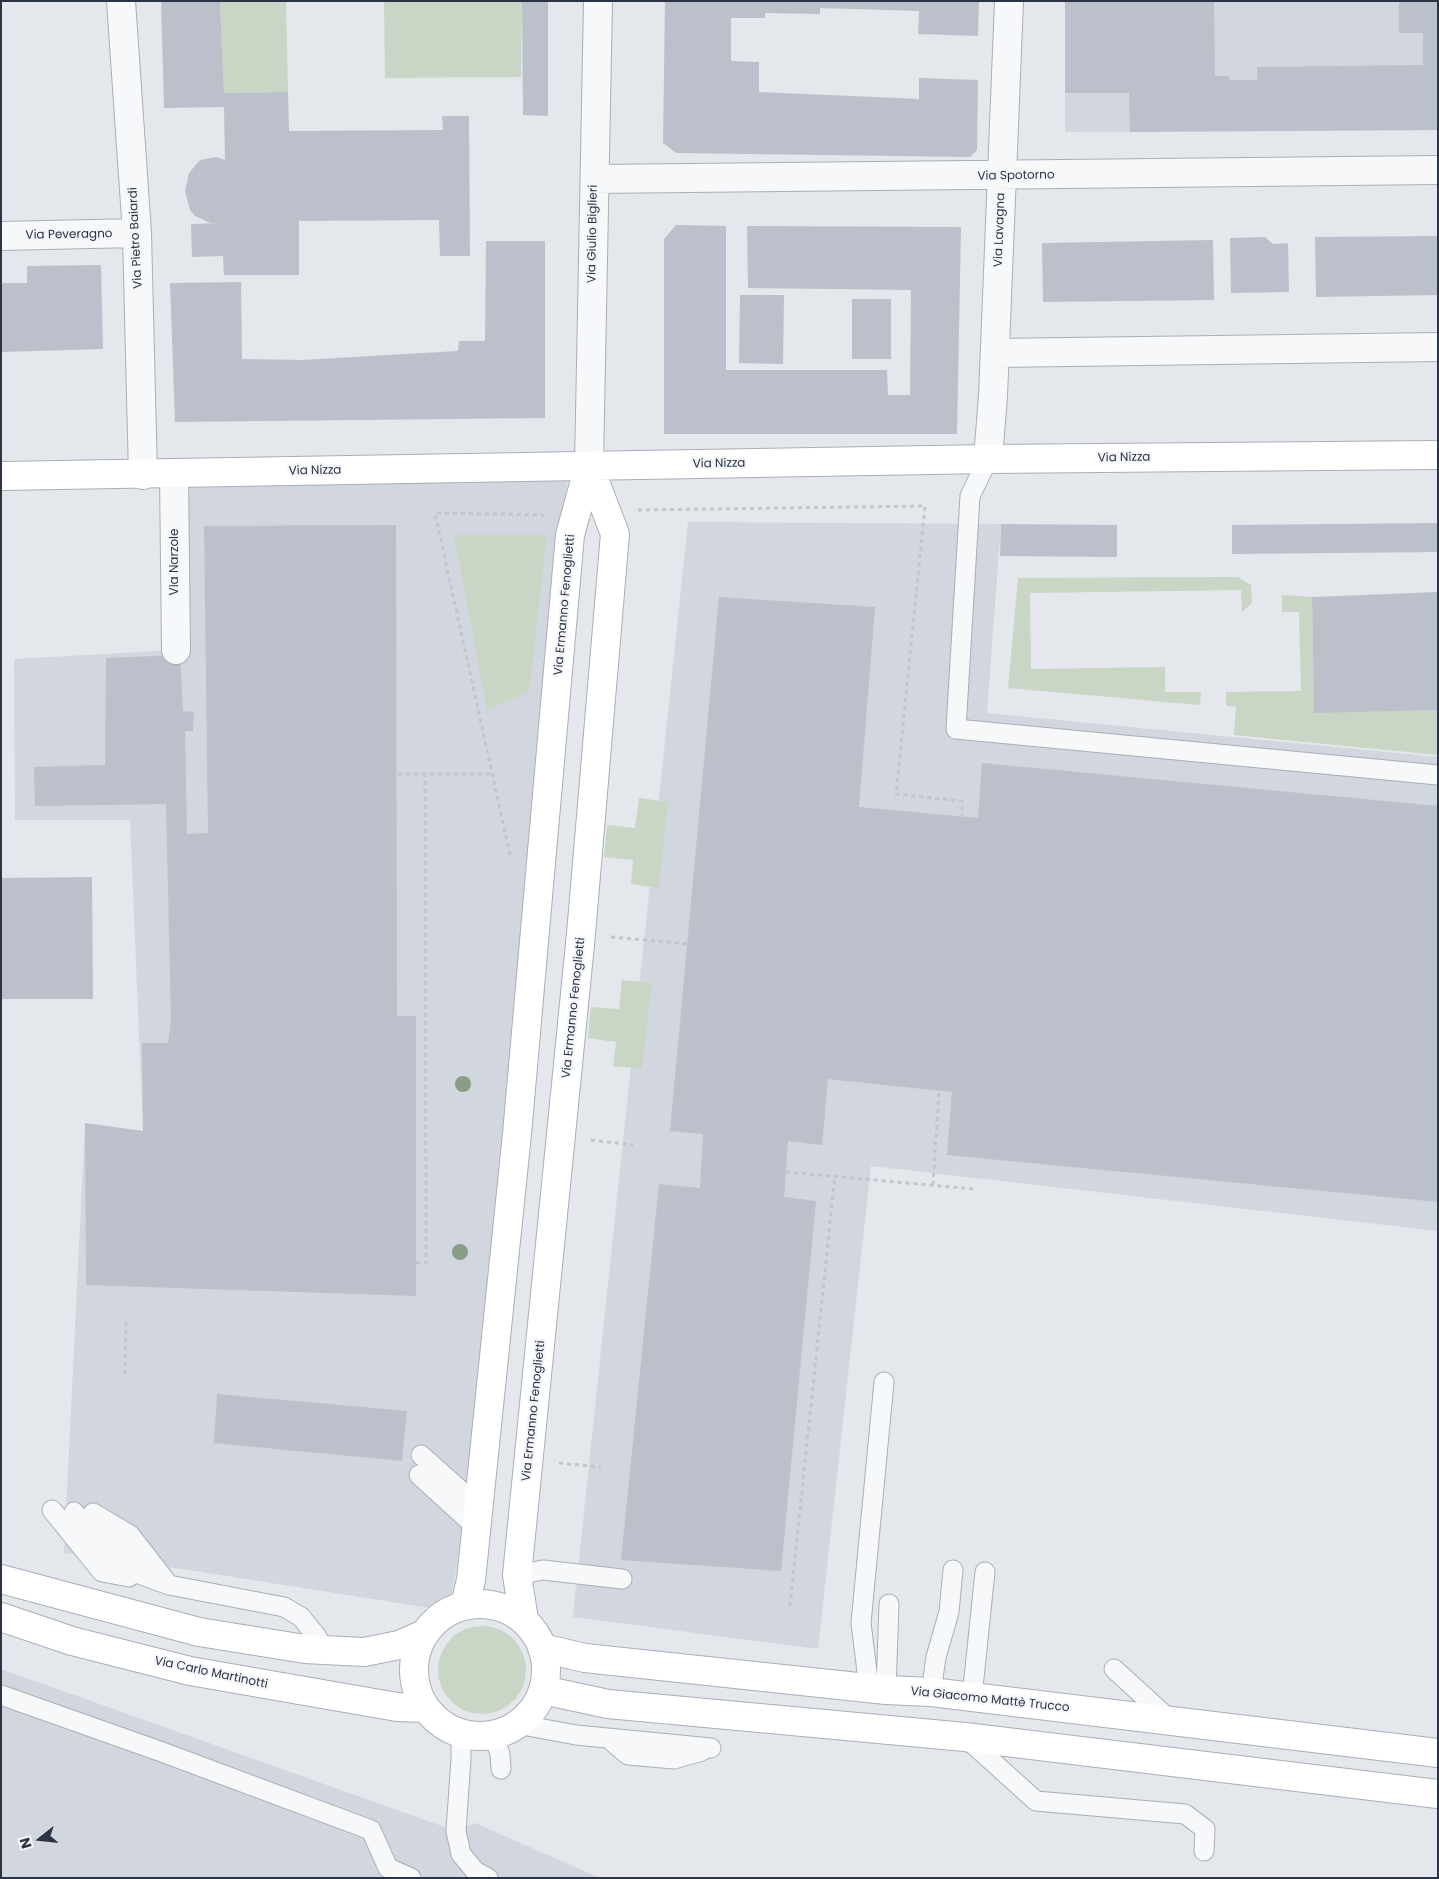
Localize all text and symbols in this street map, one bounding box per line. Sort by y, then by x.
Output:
street label: Via Spotorno [977,168,1055,184]
street label: Via Giulio Biglieri [585,185,601,283]
street label: Via Pietro Baiardi [126,187,146,289]
street label: Via Lavagna [992,193,1008,267]
street label: Via Peveragno [25,227,113,243]
street label: Via Nizza [1097,450,1151,466]
street label: Via Nizza [692,456,746,472]
street label: Via Nizza [288,463,342,479]
street label: Via Narzole [168,529,182,595]
street label: Via Ermanno Fenoglietti [552,534,578,676]
street label: Via Ermanno Fenoglietti [559,937,589,1079]
street label: Via Ermanno Fenoglietti [519,1340,549,1482]
street label: Via Carlo Martinotti [153,1654,269,1692]
street label: Via Giacomo Mattè Trucco [910,1684,1070,1716]
north arrow [15,1814,65,1864]
text: N [15,1835,37,1851]

